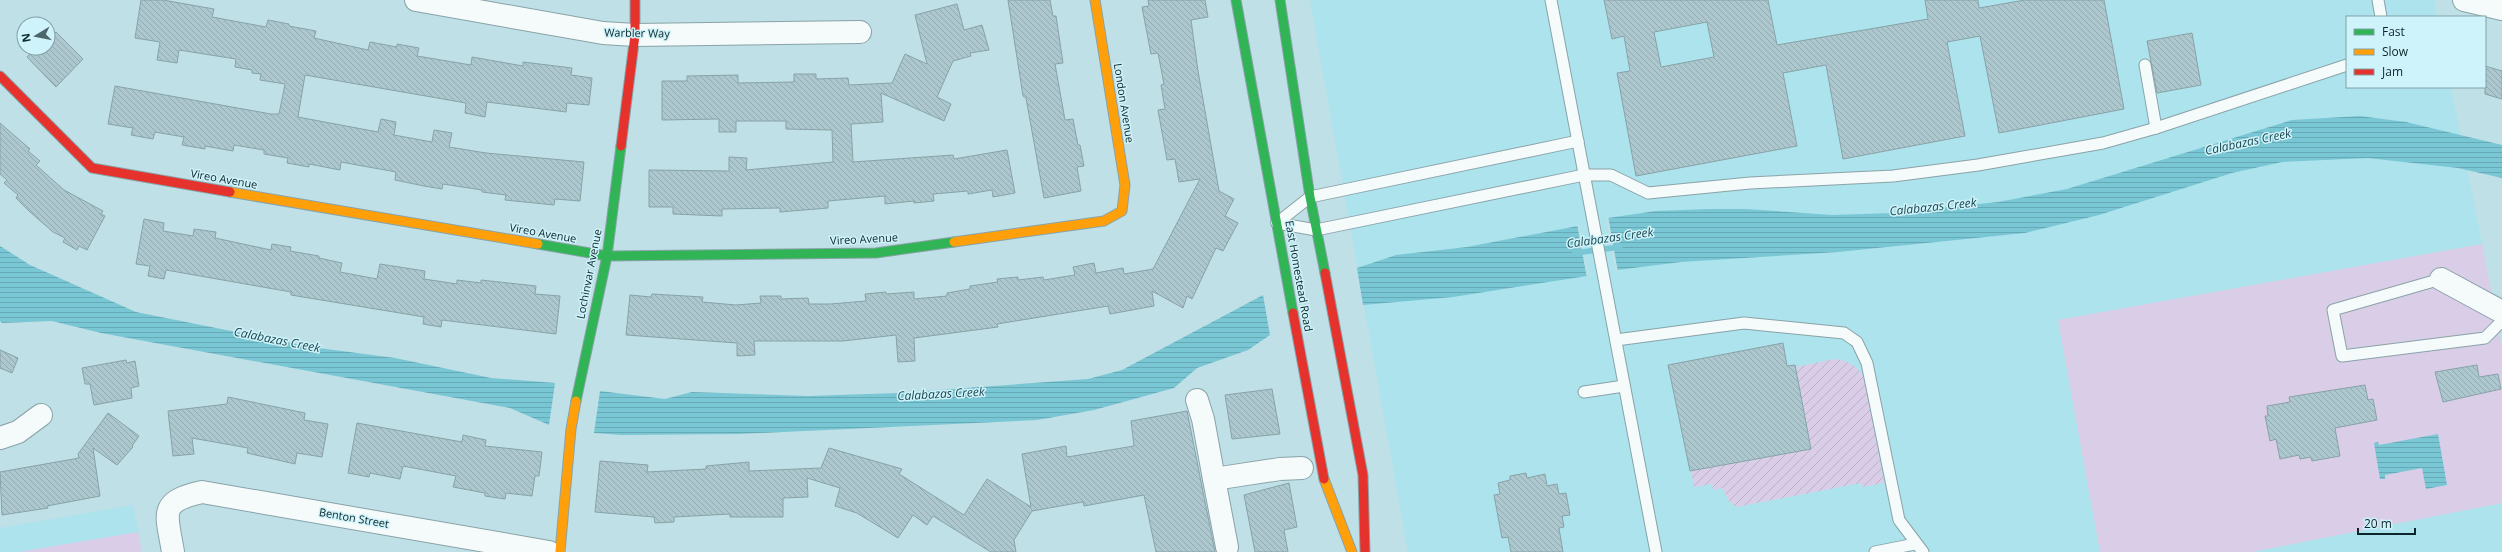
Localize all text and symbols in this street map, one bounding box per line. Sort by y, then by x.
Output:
north arrow [16,16,56,56]
legend [2346,16,2486,88]
text: Fast [2382,23,2405,40]
street label: Warbler Way [604,24,670,41]
text: N [17,32,34,44]
text: Slow [2382,43,2409,60]
street label: London Avenue [1111,62,1138,144]
text: Jam [2381,63,2403,80]
water label: Calabazas Creek [2203,124,2294,159]
street label: Vireo Avenue [189,165,259,192]
water label: Calabazas Creek [1889,193,1978,220]
street label: Vireo Avenue [508,219,578,246]
street label: East Homestead Road [1282,219,1317,333]
water label: Calabazas Creek [1565,223,1656,252]
street label: Lochinvar Avenue [572,228,605,320]
street label: Vireo Avenue [830,229,898,248]
water label: Calabazas Creek [233,323,323,356]
water label: Calabazas Creek [897,383,986,404]
street label: Benton Street [318,504,390,531]
scale bar [2358,510,2415,536]
text: 20 m [2364,515,2392,532]

